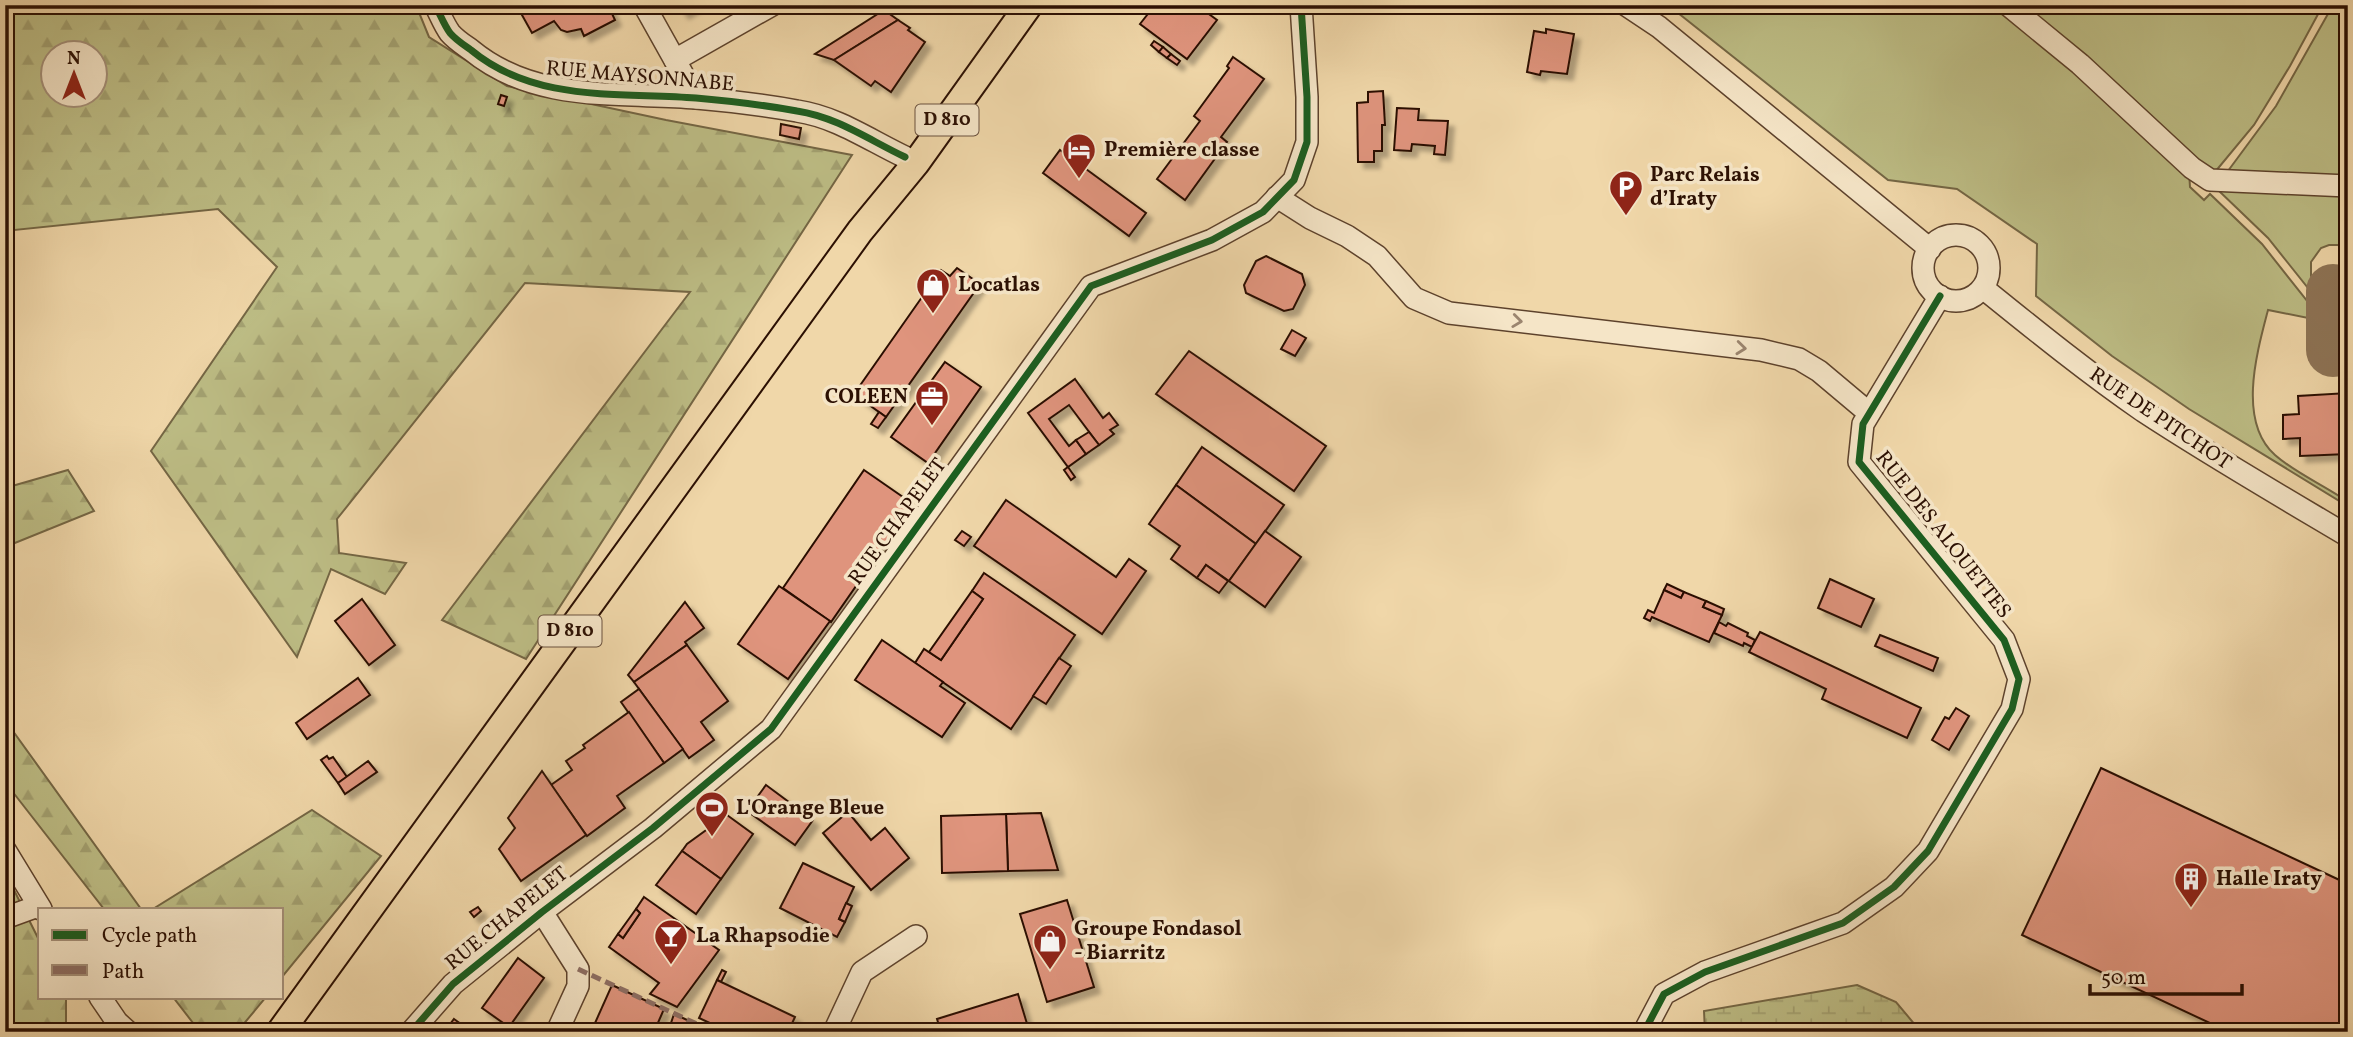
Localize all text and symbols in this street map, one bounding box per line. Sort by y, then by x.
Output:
north arrow [38,38,108,108]
text: N [67,46,81,72]
street label: RUE MAYSONNABE [545,54,735,100]
road number: D 810 [916,104,978,136]
hotel icon: Première classe [1060,131,1098,180]
place label: Première classe [1104,136,1259,165]
place label: Parc Relais d’Iraty [1650,161,1760,214]
parking icon: Parc Relais d’Iraty [1607,168,1645,217]
shop icon: Locatlas [914,266,952,315]
place label: Locatlas [958,271,1040,300]
one-way arrow [1511,314,1523,329]
one-way arrow [1735,340,1747,355]
street label: RUE DE PITCHOT [2083,361,2237,477]
office icon: COLEEN [913,378,951,427]
place label: COLEEN [825,383,908,412]
street label: RUE DES ALOUETTES [1868,445,2018,625]
street label: RUE CHAPELET [842,452,954,592]
road number: D 810 [538,616,602,646]
sports icon: L'Orange Bleue [693,789,731,838]
place label: L'Orange Bleue [736,794,884,823]
street label: RUE CHAPELET [439,860,575,978]
building icon: Halle Iraty [2172,860,2210,909]
place label: Halle Iraty [2216,865,2322,894]
legend [38,908,284,998]
place label: Groupe Fondasol - Biarritz [1074,915,1242,968]
bar icon: La Rhapsodie [652,917,690,966]
text: Cycle path [102,922,197,951]
place label: La Rhapsodie [696,922,830,951]
shop icon: Groupe Fondasol - Biarritz [1031,922,1069,971]
scale bar [2090,953,2243,997]
text: Path [102,958,144,987]
text: 50 m [2101,964,2146,993]

